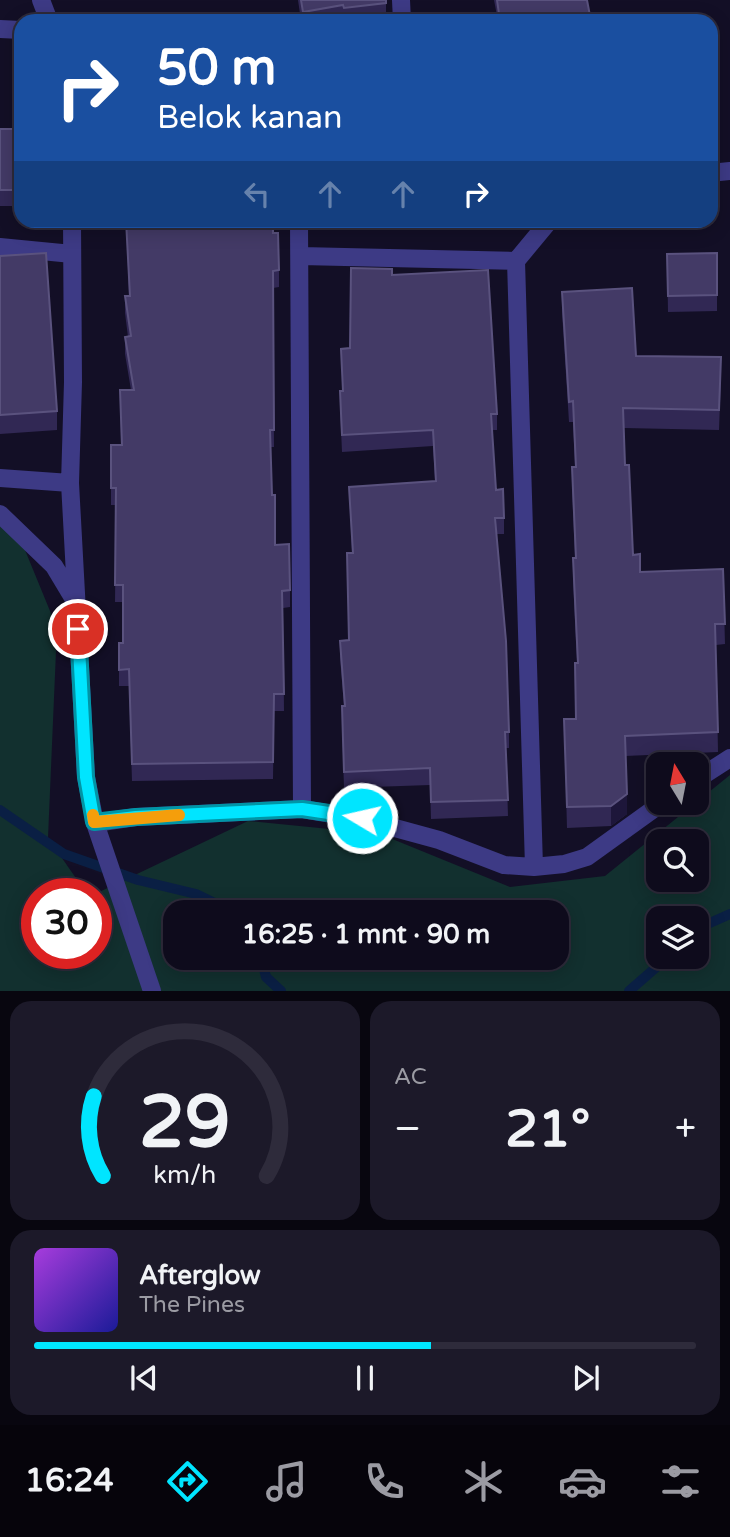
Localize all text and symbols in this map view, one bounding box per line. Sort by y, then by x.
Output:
text: 50 m [157,39,276,98]
icon: right [42,42,133,133]
text: Belok kanan [157,99,342,137]
icon: left [238,175,276,213]
icon: ahead [311,175,349,213]
icon: ahead [384,175,422,213]
icon: right [457,175,495,213]
pin [48,599,108,659]
icon: arrive [59,610,97,648]
north arrow [646,752,709,816]
map controls [646,752,709,969]
position arrow [325,781,399,855]
button: search [646,829,709,892]
speed limit sign: 30 [21,878,112,969]
button: layers [646,906,709,969]
text: 16:25 · 1 mnt · 90 m [242,919,490,950]
text: AC [394,1063,427,1091]
text: 29 [139,1080,231,1168]
text: 21° [505,1098,590,1161]
text: − [394,1106,421,1152]
text: + [675,1106,696,1152]
text: km/h [154,1160,216,1190]
text: Afterglow [139,1260,261,1291]
text: The Pines [139,1291,245,1319]
icon: previous [125,1359,163,1397]
icon: pause [346,1359,384,1397]
icon: next [567,1359,605,1397]
icon: directions [163,1457,212,1506]
icon: music [262,1457,311,1506]
icon: phone [360,1457,409,1506]
icon: climate [459,1457,508,1506]
icon: car [558,1457,607,1506]
icon: filters [656,1457,705,1506]
text: 16:24 [25,1462,114,1500]

